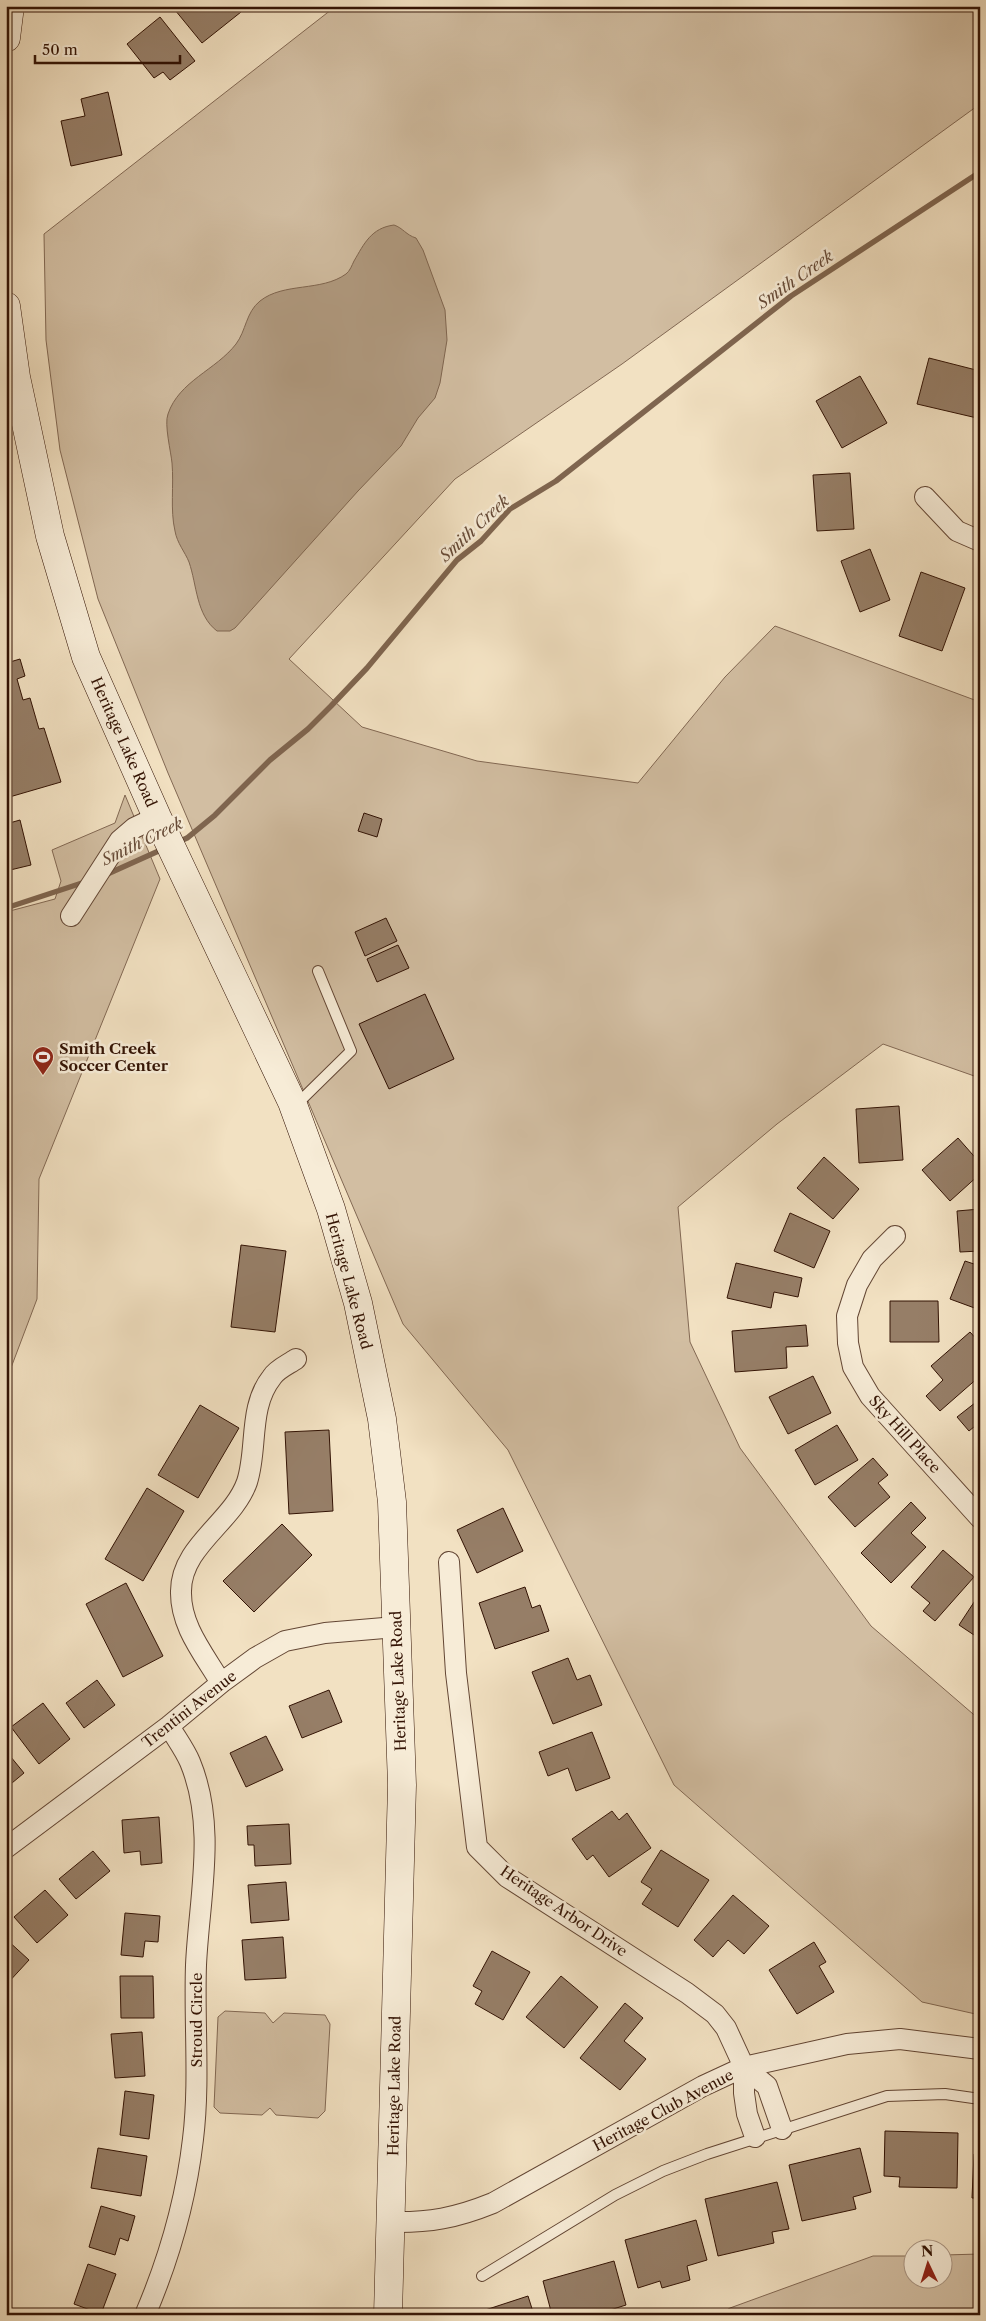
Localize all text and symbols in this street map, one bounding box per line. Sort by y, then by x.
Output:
scale bar [35,32,180,64]
text: 50 m [42,40,78,59]
water label: Smith Creek [752,245,837,313]
water label: Smith Creek [434,490,514,566]
street label: Heritage Lake Road [87,674,161,810]
water label: Smith Creek [97,812,187,870]
place label: Smith Creek Soccer Center [59,1039,169,1075]
sports icon: Smith Creek Soccer Center [31,1045,55,1076]
street label: Heritage Lake Road [322,1211,376,1351]
street label: Sky Hill Place [865,1391,945,1477]
street label: Heritage Lake Road [386,1610,410,1752]
street label: Trentini Avenue [138,1666,240,1752]
street label: Heritage Arbor Drive [497,1861,631,1961]
street label: Stroud Circle [187,1973,206,2067]
street label: Heritage Lake Road [383,2016,405,2156]
street label: Heritage Club Avenue [590,2065,736,2155]
north arrow [904,2238,954,2288]
text: N [920,2242,934,2260]

